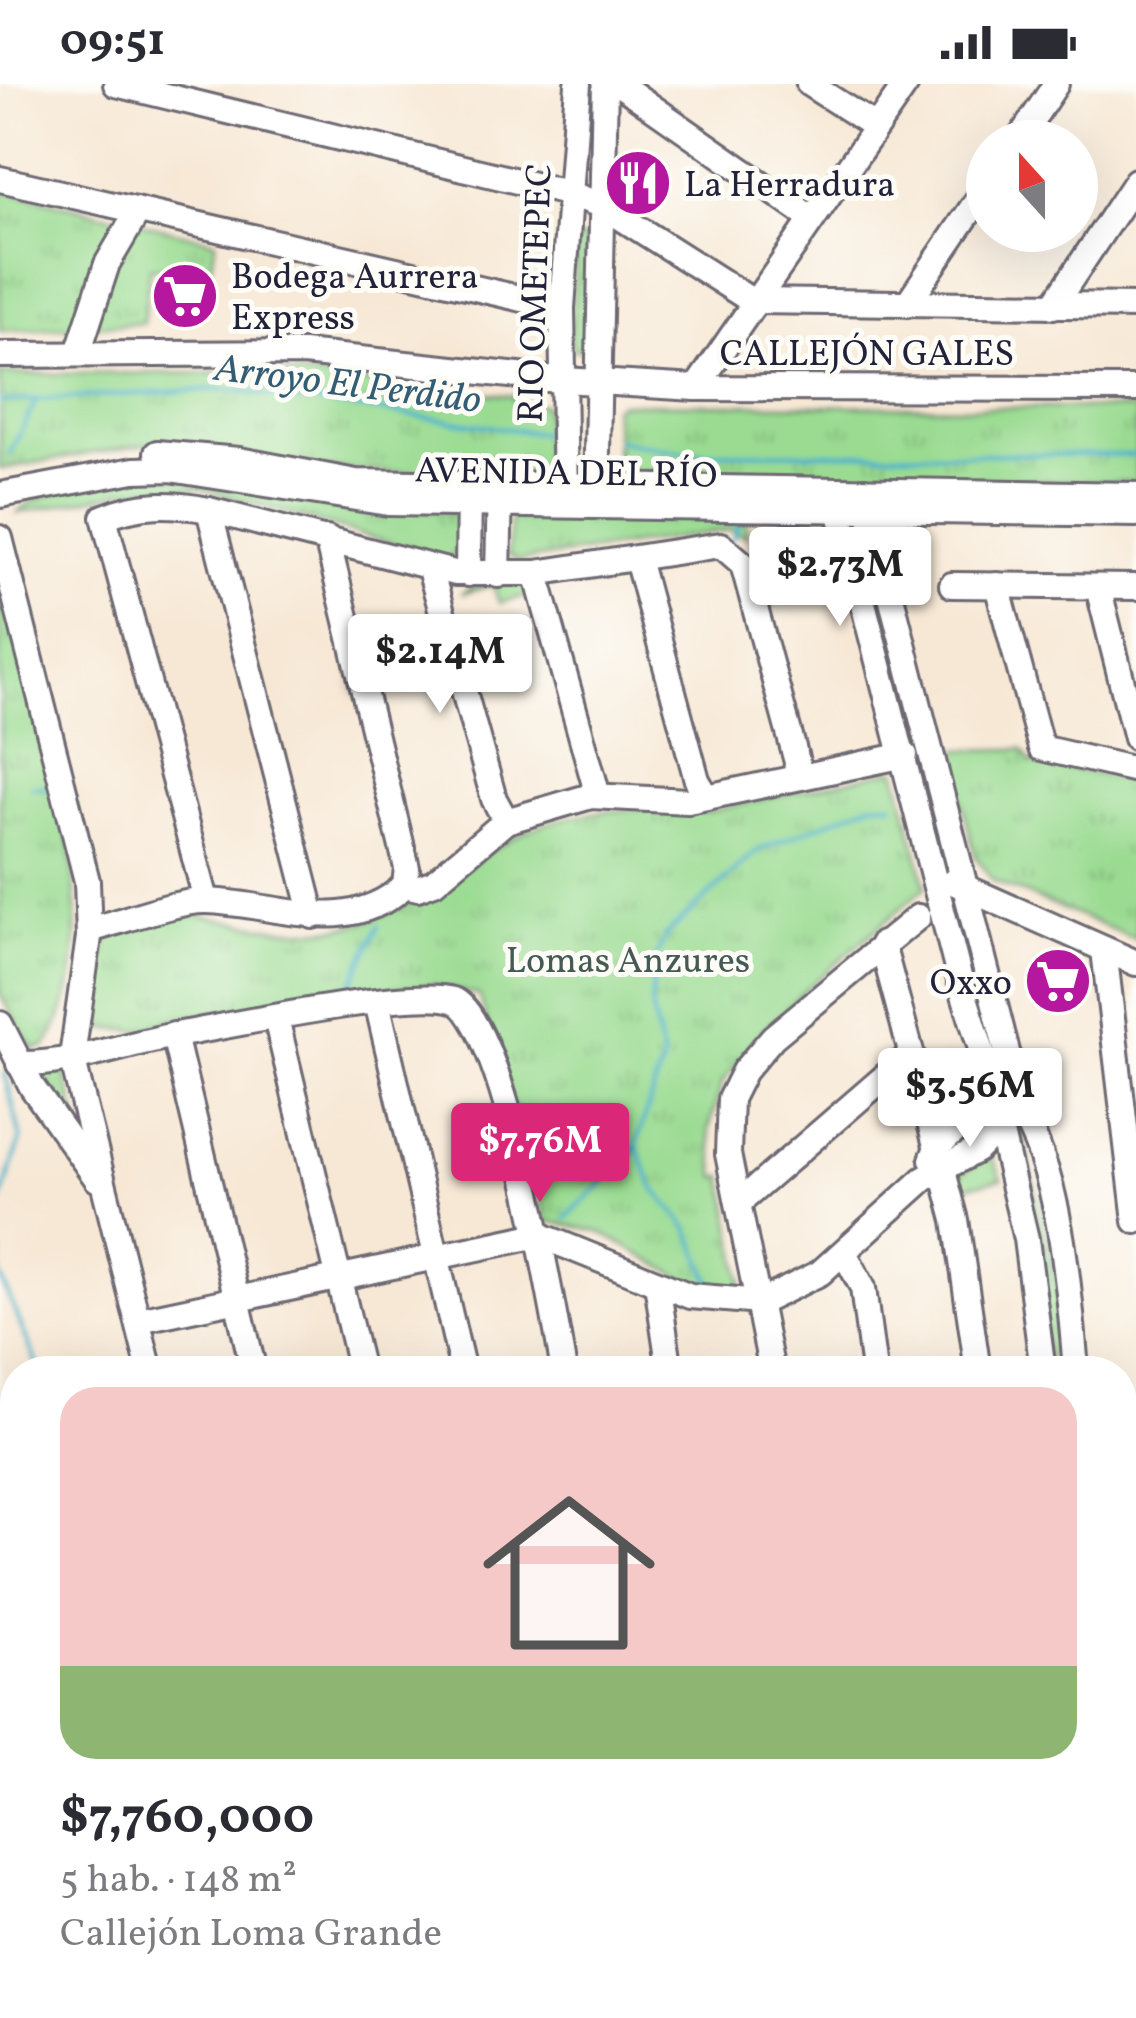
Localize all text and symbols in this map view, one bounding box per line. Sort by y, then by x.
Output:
text: 09:51 [60,11,165,74]
north arrow [966,120,1098,252]
map controls [966,120,1098,252]
restaurant icon: La Herradura [603,148,673,218]
place label: La Herradura [684,162,895,212]
street label: RIO OMETEPEC [507,163,567,424]
place label: Bodega Aurrera Express [231,254,479,345]
supermarket icon: Bodega Aurrera Express [150,261,220,331]
street label: CALLEJÓN GALES [720,331,1014,381]
water label: Arroyo El Perdido [209,343,484,429]
street label: AVENIDA DEL RÍO [414,447,718,503]
pin: $2.73M [742,527,938,629]
text: $2.73M [776,539,904,593]
pin: $2.14M [342,614,538,716]
text: $2.14M [375,626,505,680]
park label: Lomas Anzures [506,938,750,988]
supermarket icon: Oxxo [1023,946,1093,1016]
place label: Oxxo [930,960,1012,1010]
pin: $3.56M [872,1048,1068,1150]
text: $3.56M [905,1060,1035,1114]
pin: $7.76M [442,1103,638,1205]
text: $7.76M [478,1115,602,1169]
icon: home [461,1465,677,1681]
text: $7,760,000 [60,1783,314,1854]
text: 5 hab. · 148 m² [60,1854,297,1908]
text: Callejón Loma Grande [60,1908,442,1962]

